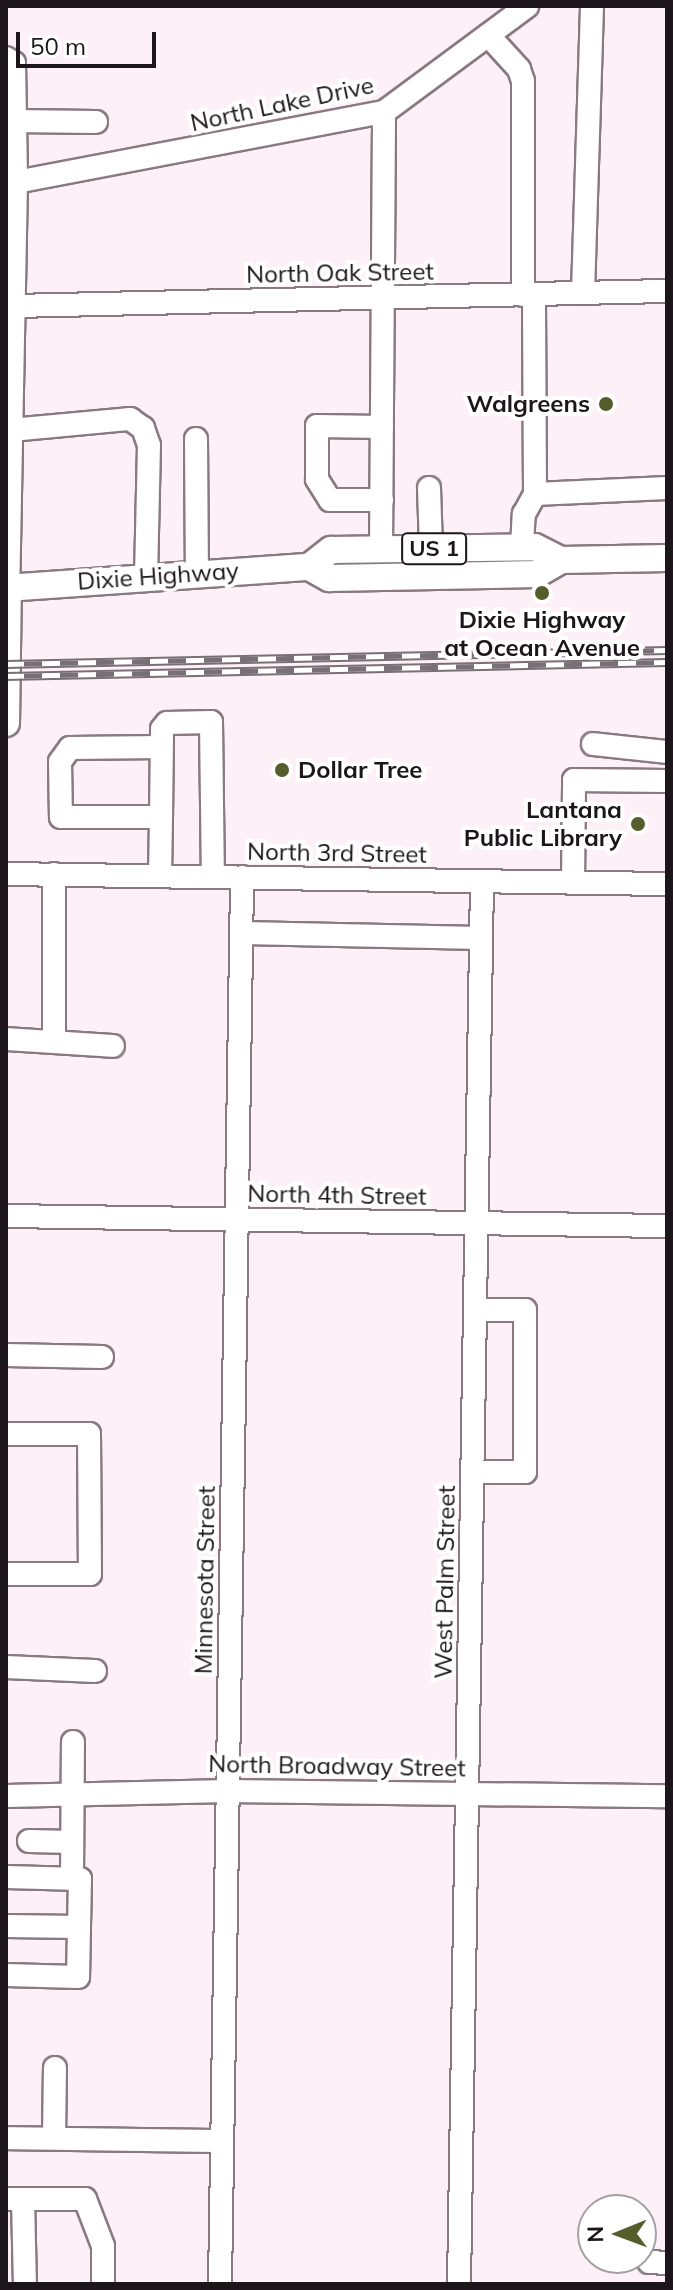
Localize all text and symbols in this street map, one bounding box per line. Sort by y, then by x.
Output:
scale bar [20,16,160,66]
text: 50 m [30,31,86,61]
street label: North Lake Drive [188,71,376,137]
street label: North Oak Street [246,257,434,289]
place label: Walgreens [466,390,590,418]
marker: Walgreens [597,395,615,413]
road number: US 1 [400,531,468,567]
street label: Dixie Highway [76,556,240,596]
marker: Dixie Highway at Ocean Avenue [533,584,551,602]
place label: Dixie Highway at Ocean Avenue [444,606,640,662]
place label: Dollar Tree [298,756,422,784]
marker: Dollar Tree [273,761,291,779]
place label: Lantana Public Library [464,796,622,852]
marker: Lantana Public Library [629,815,647,833]
street label: North 3rd Street [247,837,427,869]
street label: North 4th Street [247,1179,427,1211]
street label: West Palm Street [429,1485,461,1679]
street label: Minnesota Street [189,1486,221,1674]
street label: North Broadway Street [208,1749,466,1783]
north arrow [577,2194,657,2274]
text: N [581,2226,609,2243]

